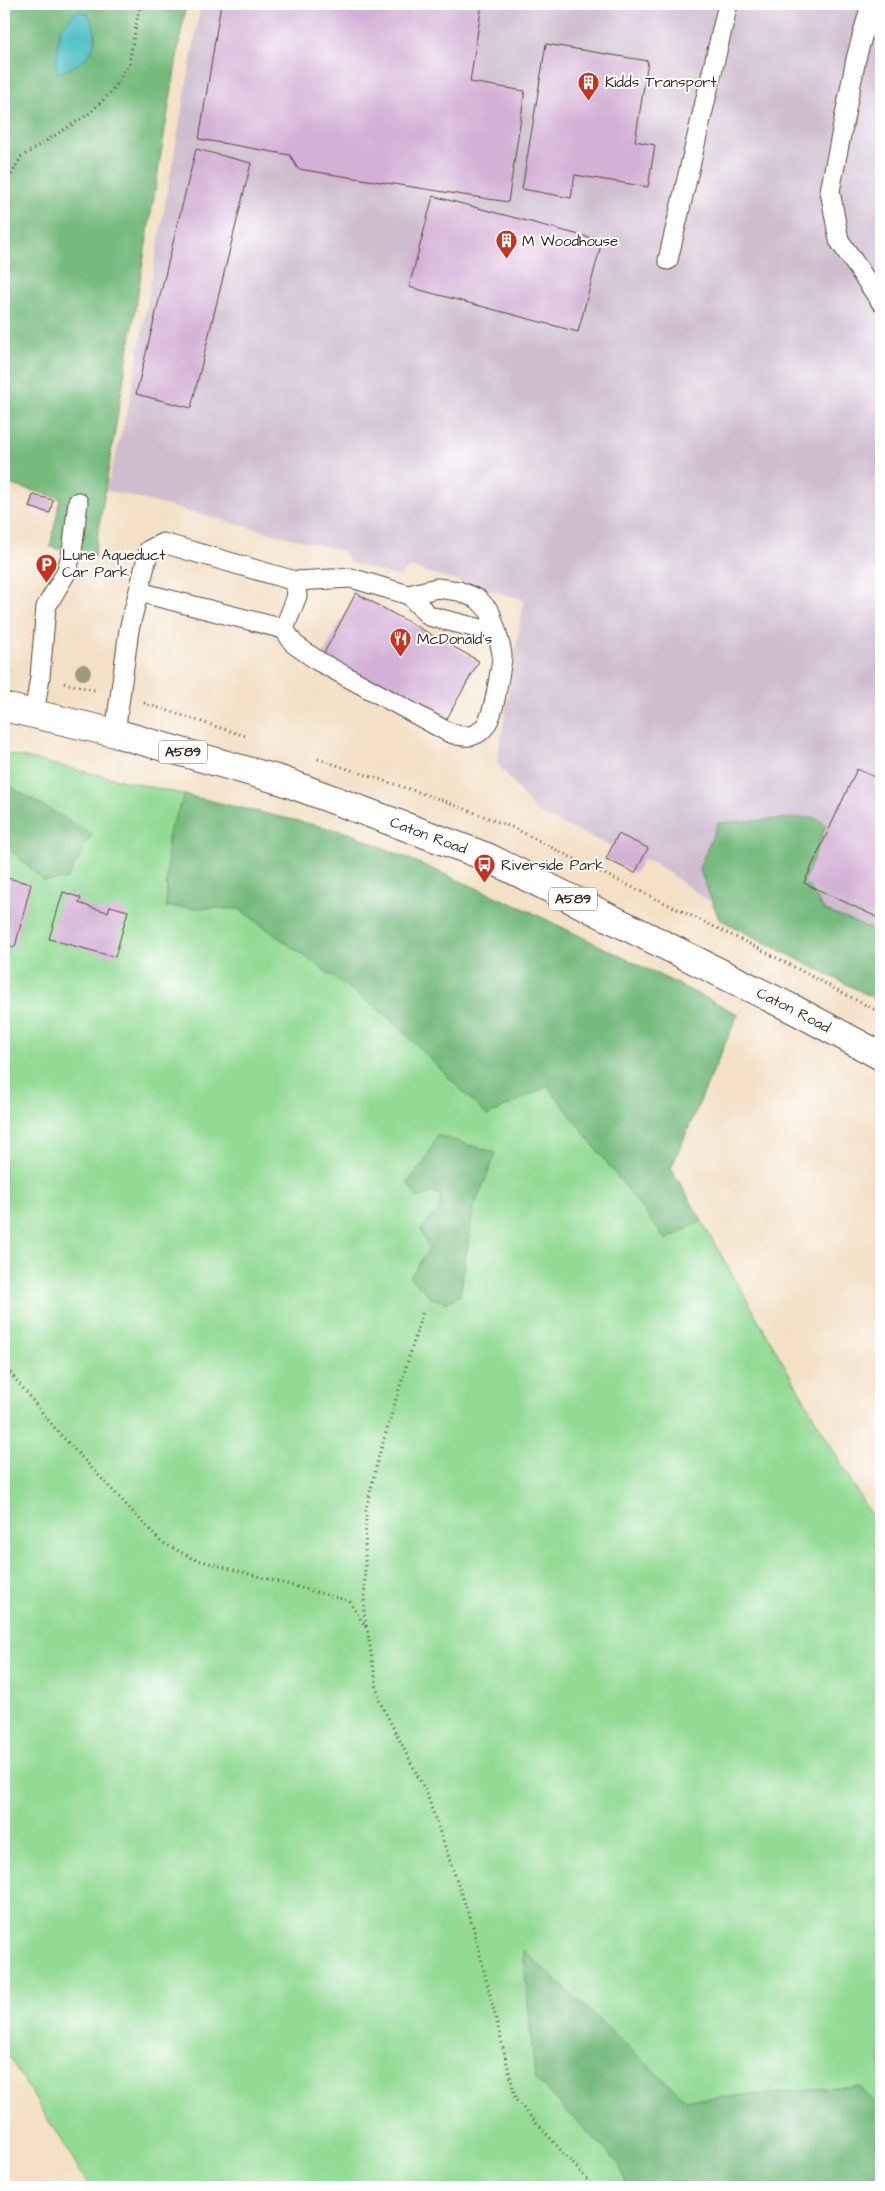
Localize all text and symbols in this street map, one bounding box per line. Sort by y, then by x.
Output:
building icon: Kidds Transport [577,70,601,101]
place label: Kidds Transport [605,72,717,93]
building icon: M Woodhouse [494,229,518,260]
place label: M Woodhouse [522,231,618,252]
place label: Lune Aqueduct Car Park [62,545,166,583]
parking icon: Lune Aqueduct Car Park [34,552,58,583]
restaurant icon: McDonald's [389,627,413,658]
place label: McDonald's [417,629,493,650]
road number: A589 [159,740,207,764]
street label: Caton Road [387,811,470,859]
bus stop icon: Riverside Park [473,853,497,884]
place label: Riverside Park [501,855,604,876]
road number: A589 [549,888,597,911]
street label: Caton Road [753,982,835,1038]

